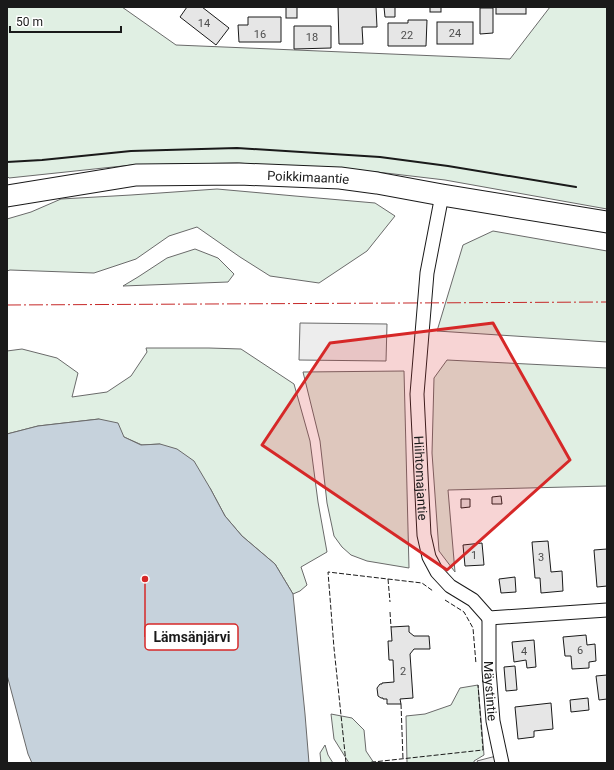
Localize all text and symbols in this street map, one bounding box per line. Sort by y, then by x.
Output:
scale bar [10,8,121,34]
text: 50 m [16,15,43,29]
house number: 14 [198,17,210,30]
house number: 24 [449,27,461,40]
house number: 16 [254,28,266,41]
house number: 22 [401,29,413,42]
house number: 18 [306,31,318,44]
street label: Poikkimaantie [267,168,350,187]
street label: Hiihtomajantie [412,435,431,521]
house number: 1 [471,549,477,562]
house number: 3 [538,551,544,564]
callout: Lämsänjärvi [145,624,238,650]
text: Lämsänjärvi [154,629,230,645]
house number: 6 [577,644,583,657]
house number: 4 [521,645,527,658]
street label: Mäystintie [482,661,500,722]
house number: 2 [400,665,406,678]

